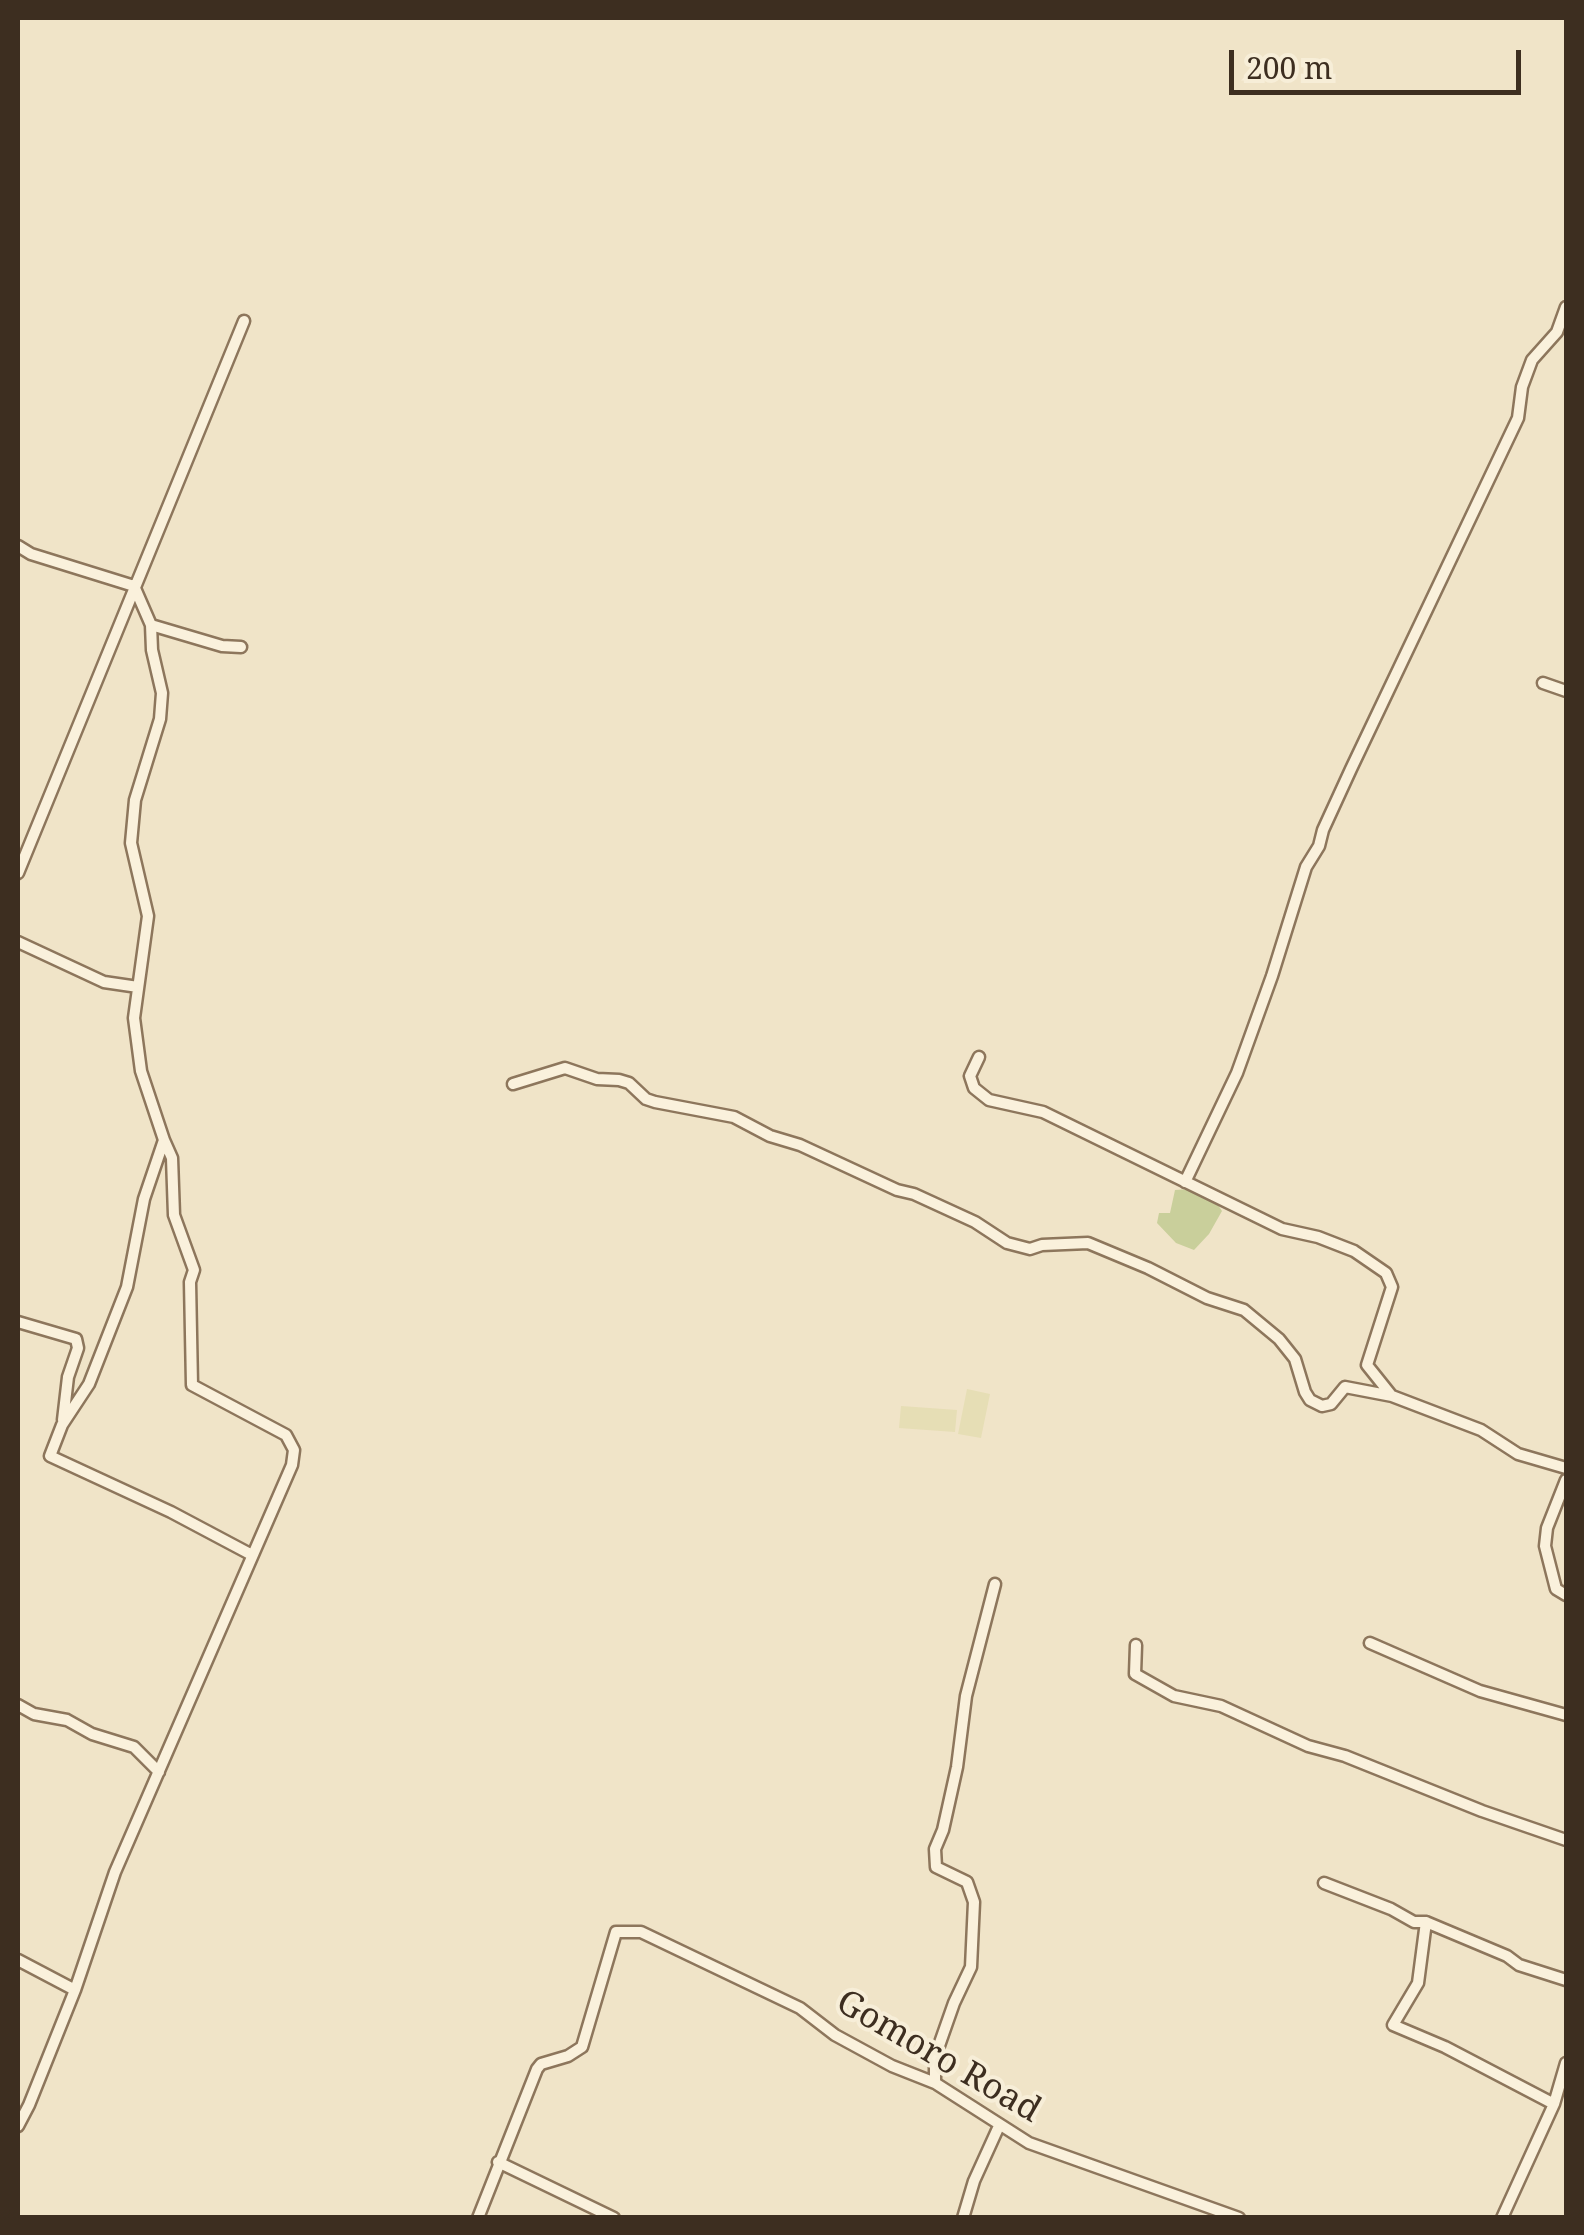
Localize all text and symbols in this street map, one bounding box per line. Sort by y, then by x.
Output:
scale bar [1234,30,1526,92]
text: 200 m [1246,47,1332,88]
street label: Gomoro Road [829,1982,1047,2132]

